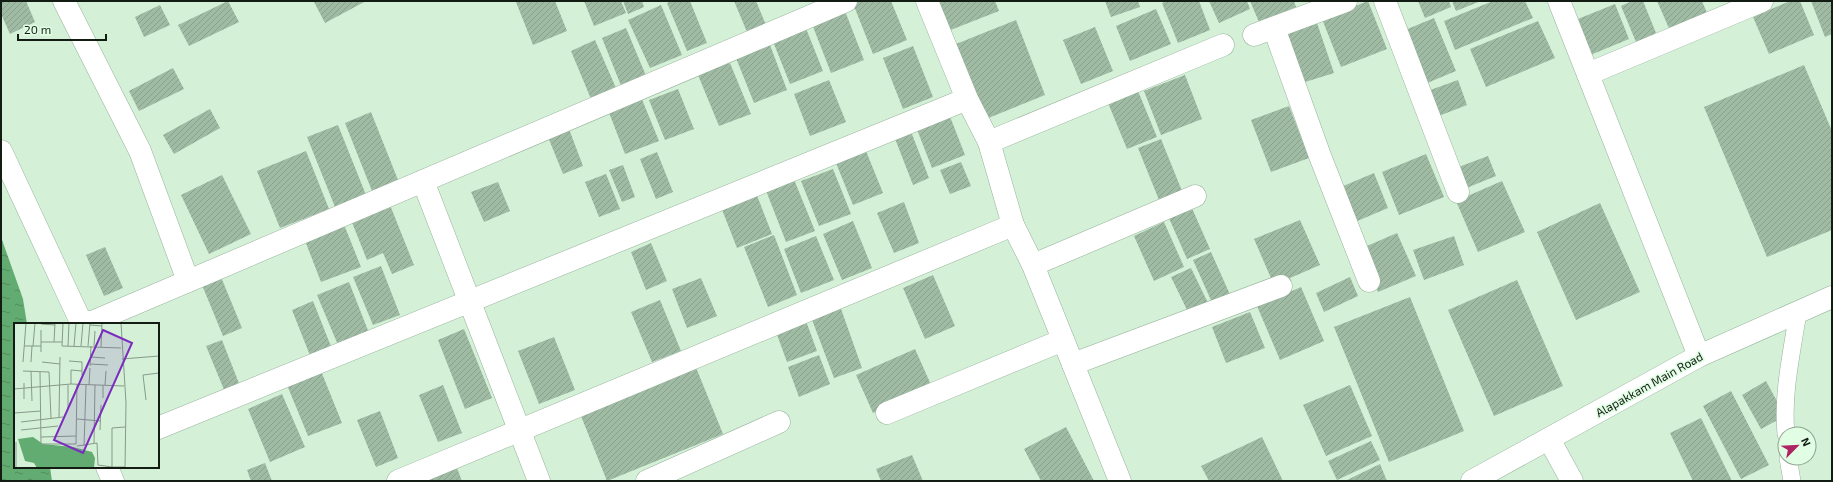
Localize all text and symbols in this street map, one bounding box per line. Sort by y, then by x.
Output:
scale bar [18,16,106,42]
text: 20 m [24,22,51,36]
inset map [14,323,159,468]
street label: Alapakkam Main Road [1593,349,1705,419]
north arrow [1777,426,1817,466]
text: N [1799,435,1814,448]

